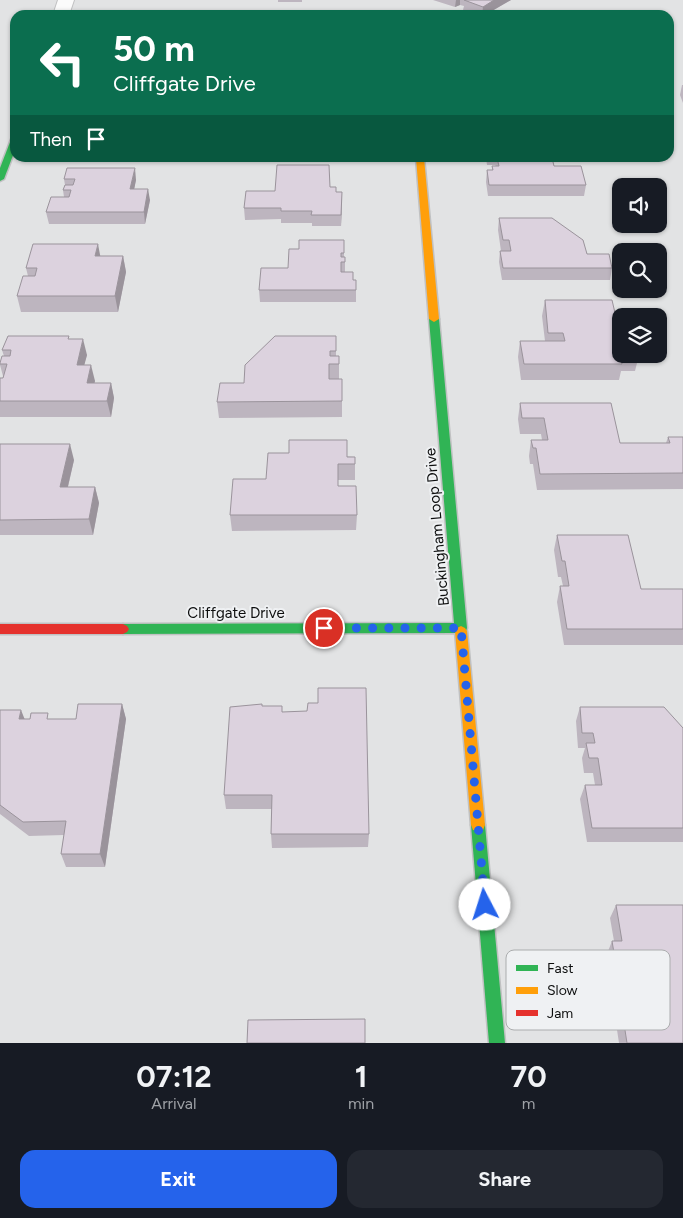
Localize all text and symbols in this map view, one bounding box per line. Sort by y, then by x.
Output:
text: 50 m [113,28,195,70]
icon: left [30,30,95,95]
text: Cliffgate Drive [113,70,256,97]
icon: arrive [82,125,110,153]
text: Then [30,128,72,151]
map controls [612,178,667,363]
button: sound [612,178,667,233]
button: search [612,243,667,298]
button: layers [612,308,667,363]
street label: Buckingham Loop Drive [421,447,453,607]
street label: Cliffgate Drive [187,604,285,622]
pin [303,607,345,649]
icon: arrive [310,614,338,642]
position arrow [458,878,510,930]
legend [506,950,670,1030]
text: Fast [547,960,573,977]
text: Slow [547,982,578,999]
text: Jam [547,1005,573,1022]
text: 07:12 [136,1058,212,1095]
text: 1 [355,1058,367,1095]
text: 70 [510,1058,547,1095]
text: Arrival [151,1094,197,1113]
text: min [348,1094,374,1113]
text: m [522,1094,535,1113]
button: Exit [20,1150,337,1208]
button: Share [347,1150,663,1208]

